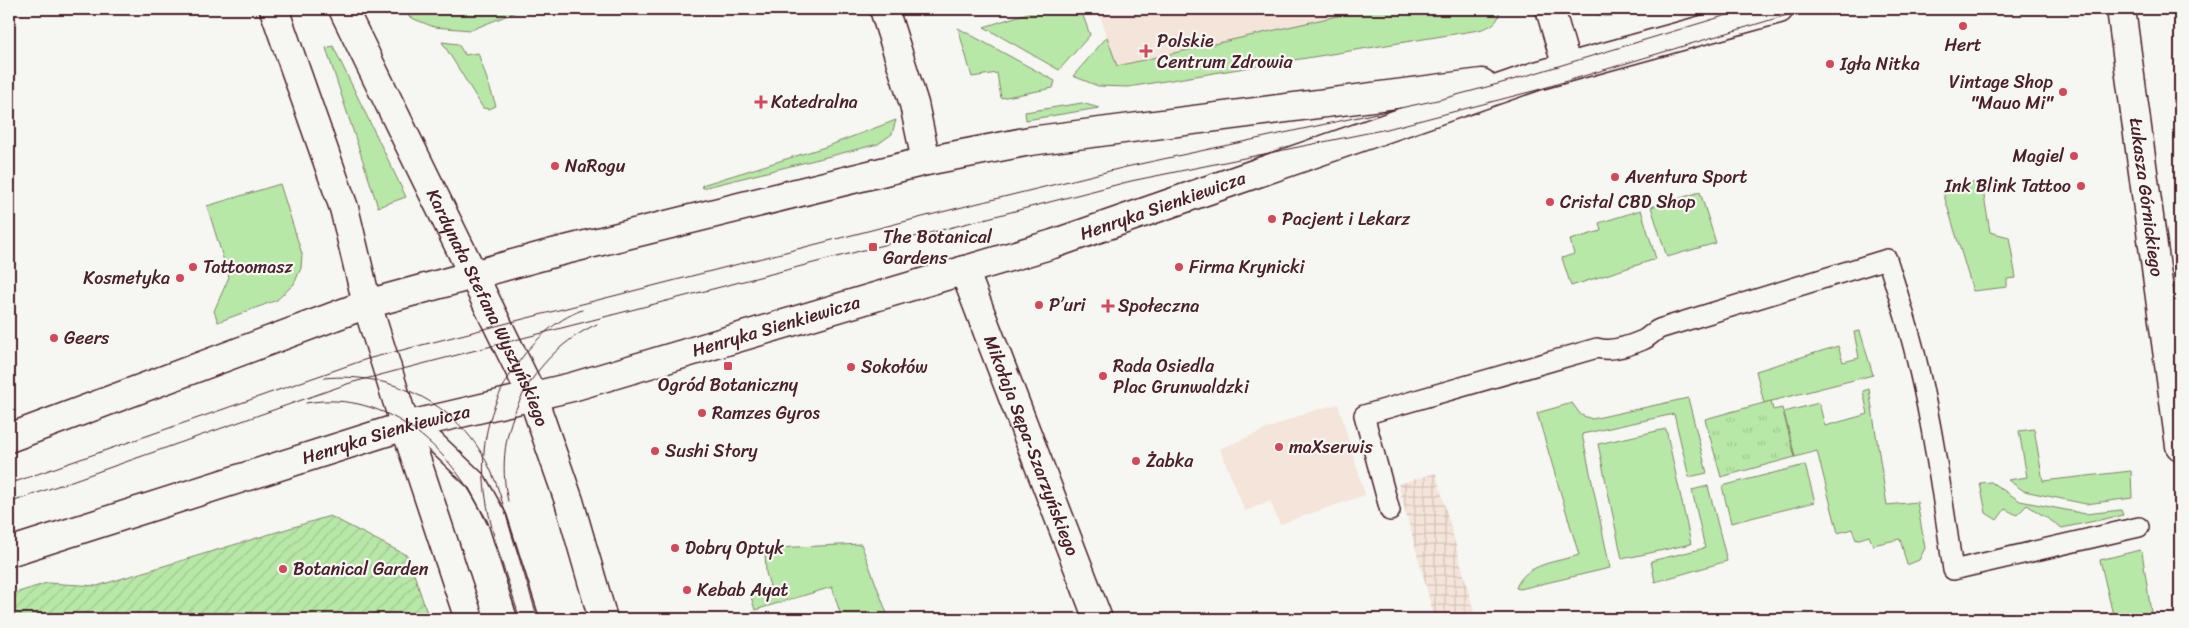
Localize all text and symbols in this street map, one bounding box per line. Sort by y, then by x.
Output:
marker: Hert [1957,20,1969,32]
place label: Polskie Centrum Zdrowia [1157,25,1294,78]
place label: Hert [1944,29,1982,61]
marker: Polskie Centrum Zdrowia [1139,44,1153,58]
place label: Igła Nitka [1839,48,1920,80]
marker: Igła Nitka [1824,58,1836,70]
place label: Vintage Shop "Mauo Mi" [1949,66,2055,119]
place label: Katedralna [771,86,858,118]
marker: Vintage Shop "Mauo Mi" [2057,86,2069,98]
marker: Katedralna [755,96,767,108]
street label: Łukasza Górnickiego [2120,116,2173,279]
place label: Magiel [2012,140,2065,172]
place label: NaRogu [565,150,626,182]
marker: Magiel [2068,150,2080,162]
marker: NaRogu [549,160,561,172]
place label: Aventura Sport [1624,161,1747,193]
street label: Henryka Sienkiewicza [1075,162,1251,250]
place label: Ink Blink Tattoo [1944,170,2071,202]
marker: Aventura Sport [1609,171,1621,183]
marker: Ink Blink Tattoo [2075,180,2087,192]
street label: Kardynała Stefana Wyszyńskiego [417,183,558,431]
place label: Cristal CBD Shop [1560,186,1696,218]
marker: Cristal CBD Shop [1544,196,1556,208]
place label: Pacjent i Lekarz [1282,203,1411,235]
marker: Pacjent i Lekarz [1266,213,1278,225]
place label: The Botanical Gardens [883,221,993,274]
marker: The Botanical Gardens [867,241,879,253]
place label: Tattoomasz [203,251,293,283]
place label: Firma Krynicki [1189,251,1306,283]
marker: Tattoomasz [187,261,199,273]
marker: Firma Krynicki [1173,261,1185,273]
place label: Kosmetyka [83,262,170,294]
marker: Kosmetyka [174,272,186,284]
street label: Henryka Sienkiewicza [688,286,865,366]
place label: P’uri [1049,289,1087,321]
place label: Społeczna [1118,290,1199,322]
marker: P’uri [1033,299,1045,311]
marker: Społeczna [1102,300,1114,312]
place label: Geers [64,322,110,354]
street label: Mikołaja Sępa-Szarzyńskiego [974,330,1088,561]
marker: Geers [48,332,60,344]
place label: Rada Osiedla Plac Grunwaldzki [1113,350,1250,403]
place label: Sokołów [861,351,928,383]
marker: Ogród Botaniczny [722,360,734,372]
marker: Sokołów [845,361,857,373]
place label: Ogród Botaniczny [658,369,799,401]
marker: Rada Osiedla Plac Grunwaldzki [1097,370,1109,382]
street label: Henryka Sienkiewicza [298,395,474,474]
place label: Ramzes Gyros [712,397,820,429]
marker: Ramzes Gyros [696,407,708,419]
place label: maXserwis [1289,431,1373,463]
place label: Sushi Story [665,435,758,467]
marker: maXserwis [1273,441,1285,453]
marker: Sushi Story [649,445,661,457]
place label: Żabka [1146,445,1194,477]
marker: Żabka [1130,455,1142,467]
place label: Dobry Optyk [685,532,784,564]
marker: Dobry Optyk [669,542,681,554]
place label: Botanical Garden [293,553,429,585]
marker: Botanical Garden [277,563,289,575]
place label: Kebab Ayat [697,574,788,606]
marker: Kebab Ayat [681,584,693,596]

